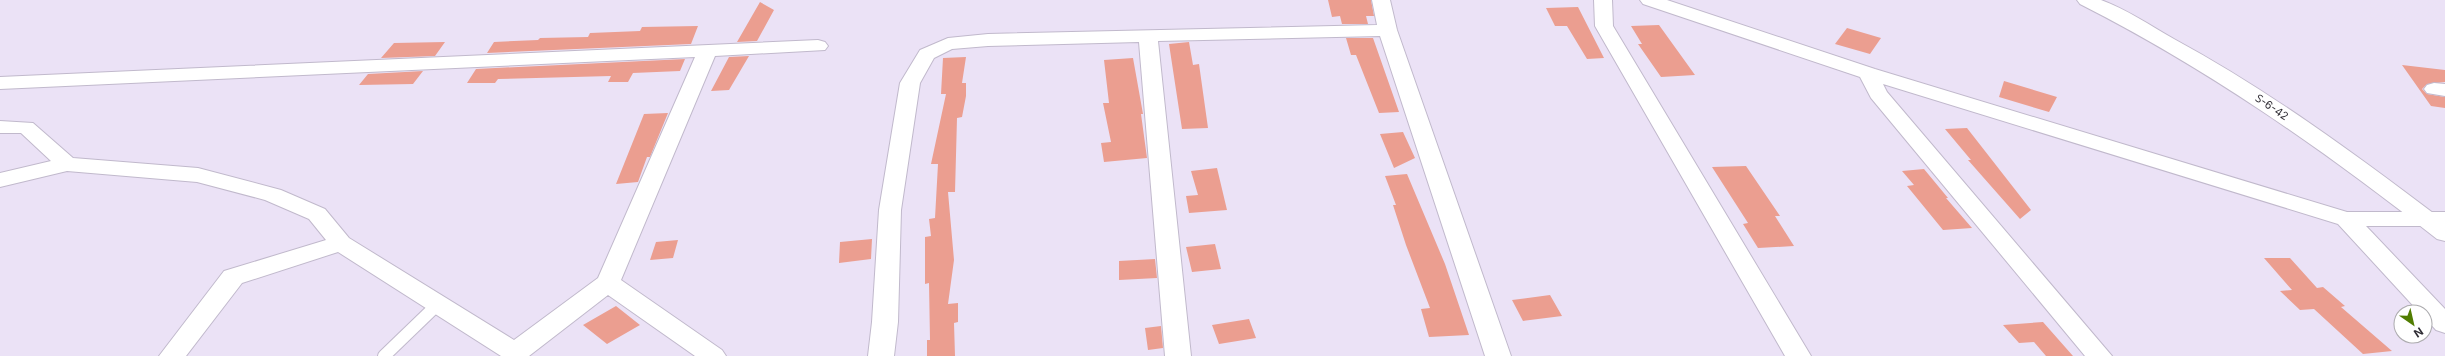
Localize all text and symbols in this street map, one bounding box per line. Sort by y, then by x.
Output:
street label: Տ-6-42 [2253,91,2291,123]
north arrow [2393,304,2433,344]
text: N [2411,324,2426,340]

